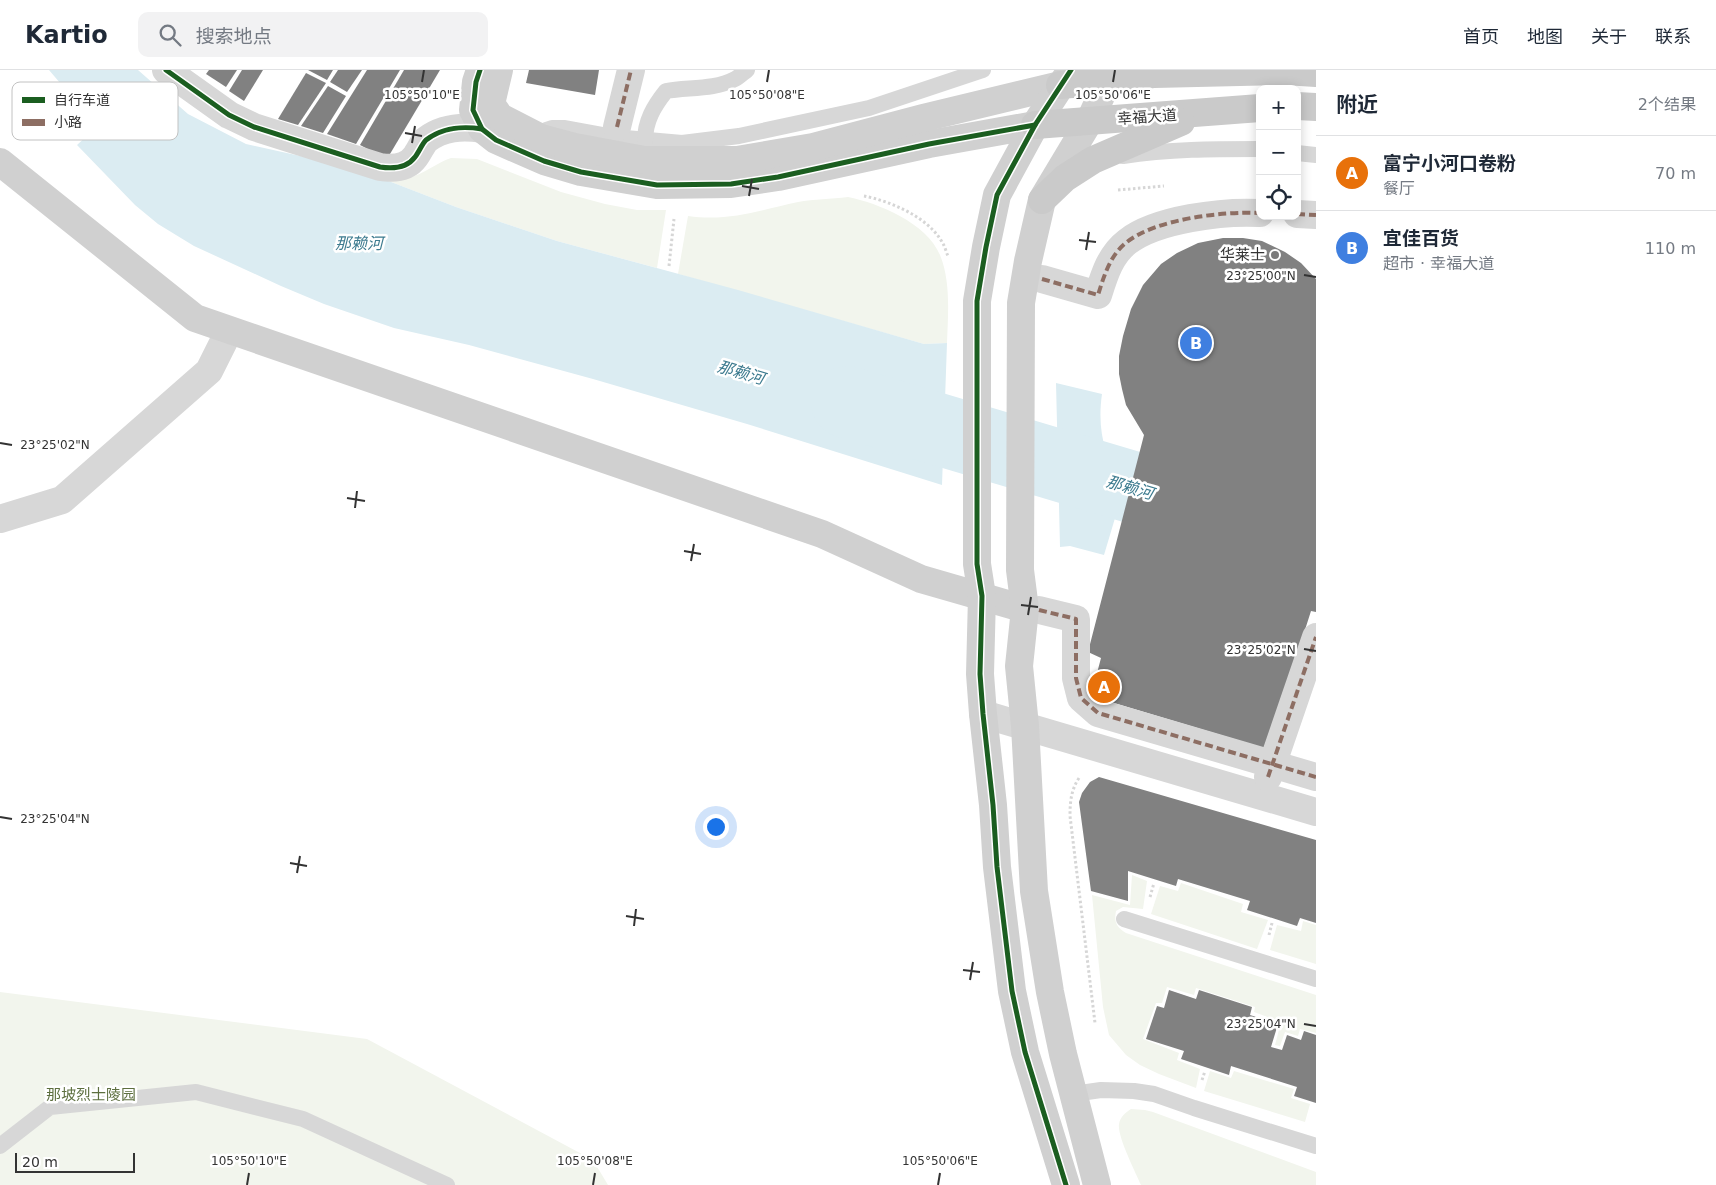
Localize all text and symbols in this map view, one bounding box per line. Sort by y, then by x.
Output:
search box [138,12,488,57]
text: Kartio [25,21,108,49]
icon: search [156,21,184,49]
text: 搜索地点 [196,25,272,47]
text: 首页 [1463,26,1499,47]
text: 地图 [1527,26,1563,47]
text: 关于 [1591,26,1627,47]
text: 联系 [1655,26,1691,47]
legend [12,82,178,140]
map controls [1256,85,1301,220]
button: + [1256,85,1301,130]
text: 105°50'10"E [384,88,460,102]
text: 105°50'08"E [729,88,805,102]
text: 105°50'06"E [1075,88,1151,102]
text: 自行车道 [54,92,110,108]
text: 附近 [1336,93,1378,117]
text: 2个结果 [1638,95,1696,114]
street label: 幸福大道 [1116,106,1178,128]
text: 小路 [54,114,82,130]
button: − [1256,130,1301,175]
text: 富宁小河口卷粉 [1383,152,1516,174]
text: A [1346,164,1358,183]
text: 70 m [1655,164,1696,183]
button: locate [1256,175,1301,220]
text: 餐厅 [1383,179,1415,198]
text: 宜佳百货 [1383,227,1459,249]
water label: 那赖河 [335,234,386,253]
text: B [1346,239,1358,258]
text: 110 m [1645,239,1696,258]
place label: 华莱士 [1220,246,1265,264]
marker: 华莱士 [1269,249,1281,261]
text: 超市 · 幸福大道 [1383,254,1494,273]
text: 23°25'00"N [1226,269,1296,283]
pin: B [1180,324,1212,362]
water label: 那赖河 [715,357,769,389]
text: 23°25'02"N [20,438,90,452]
water label: 那赖河 [1104,472,1158,504]
text: 23°25'02"N [1226,643,1296,657]
pin: A [1088,668,1120,706]
text: 23°25'04"N [20,812,90,826]
your location [703,814,729,840]
text: 23°25'04"N [1226,1017,1296,1031]
park label: 那坡烈士陵园 [46,1086,136,1104]
scale bar [15,1150,135,1173]
text: 20 m [22,1154,58,1170]
text: 105°50'10"E [211,1154,287,1168]
text: 105°50'08"E [557,1154,633,1168]
text: 105°50'06"E [902,1154,978,1168]

